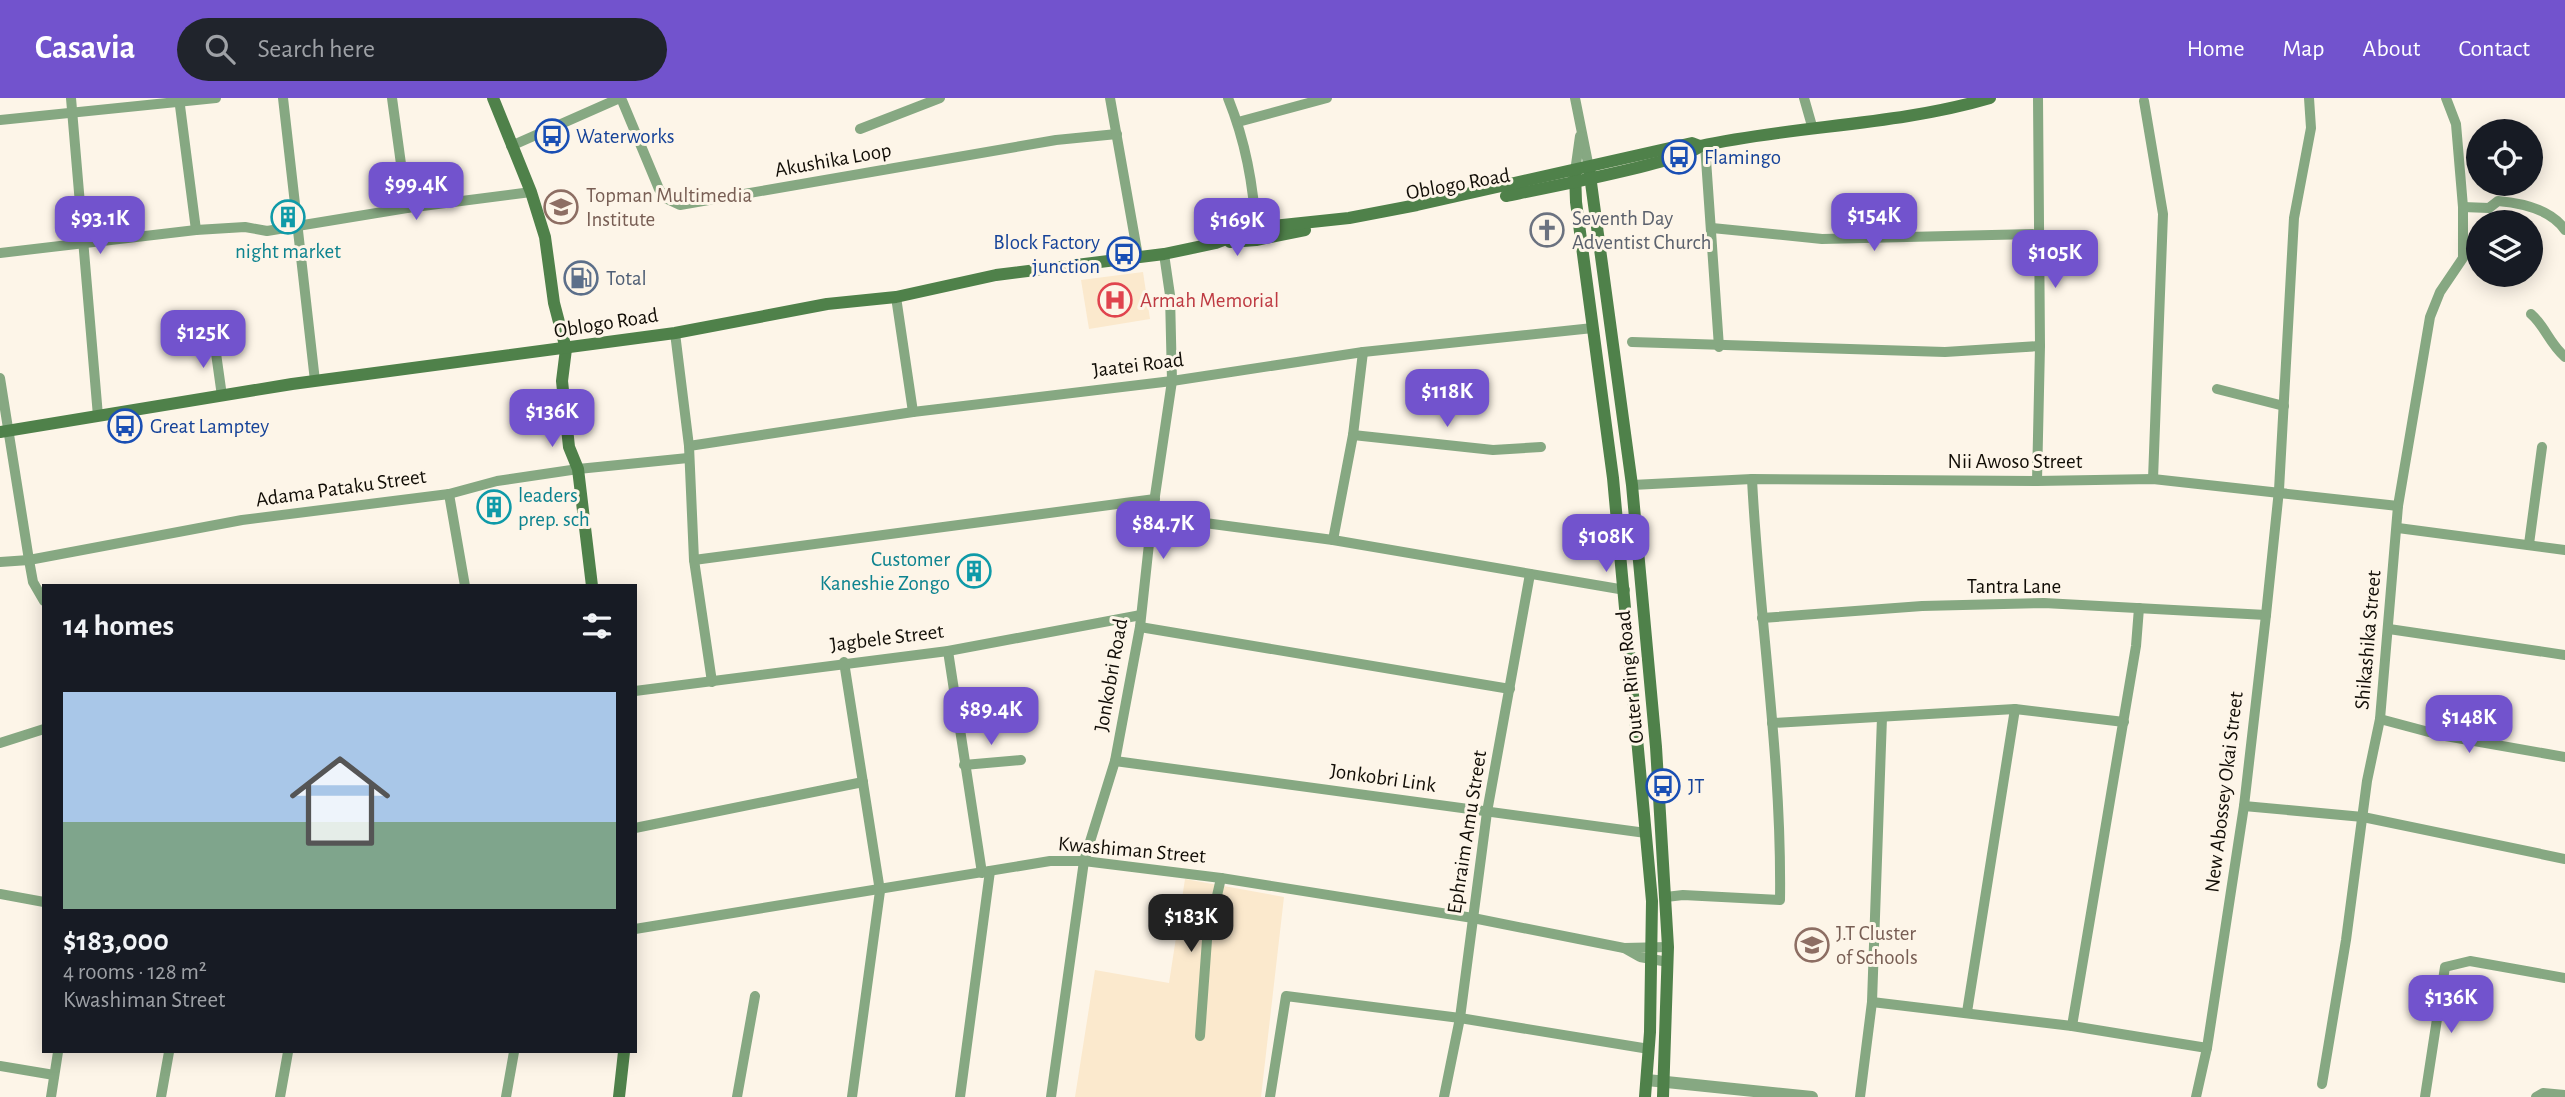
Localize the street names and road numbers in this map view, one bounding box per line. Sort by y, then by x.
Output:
street label: Akushika Loop [773,139,893,181]
street label: Oblogo Road [1404,164,1512,203]
street label: Oblogo Road [552,304,660,342]
street label: Jaatei Road [1091,349,1185,381]
street label: Nii Awoso Street [1948,451,2083,472]
street label: Adama Pataku Street [254,466,428,510]
street label: Shikashika Street [2351,569,2385,711]
street label: Tantra Lane [1967,576,2061,597]
street label: Outer Ring Road [1613,609,1647,744]
street label: Jonkobri Road [1091,617,1131,733]
street label: Jagbele Street [829,621,945,655]
street label: New Abossey Okai Street [2201,690,2247,894]
street label: Ephraim Amu Street [1444,748,1490,915]
street label: Jonkobri Link [1329,760,1438,796]
street label: Kwashiman Street [1057,833,1207,867]

